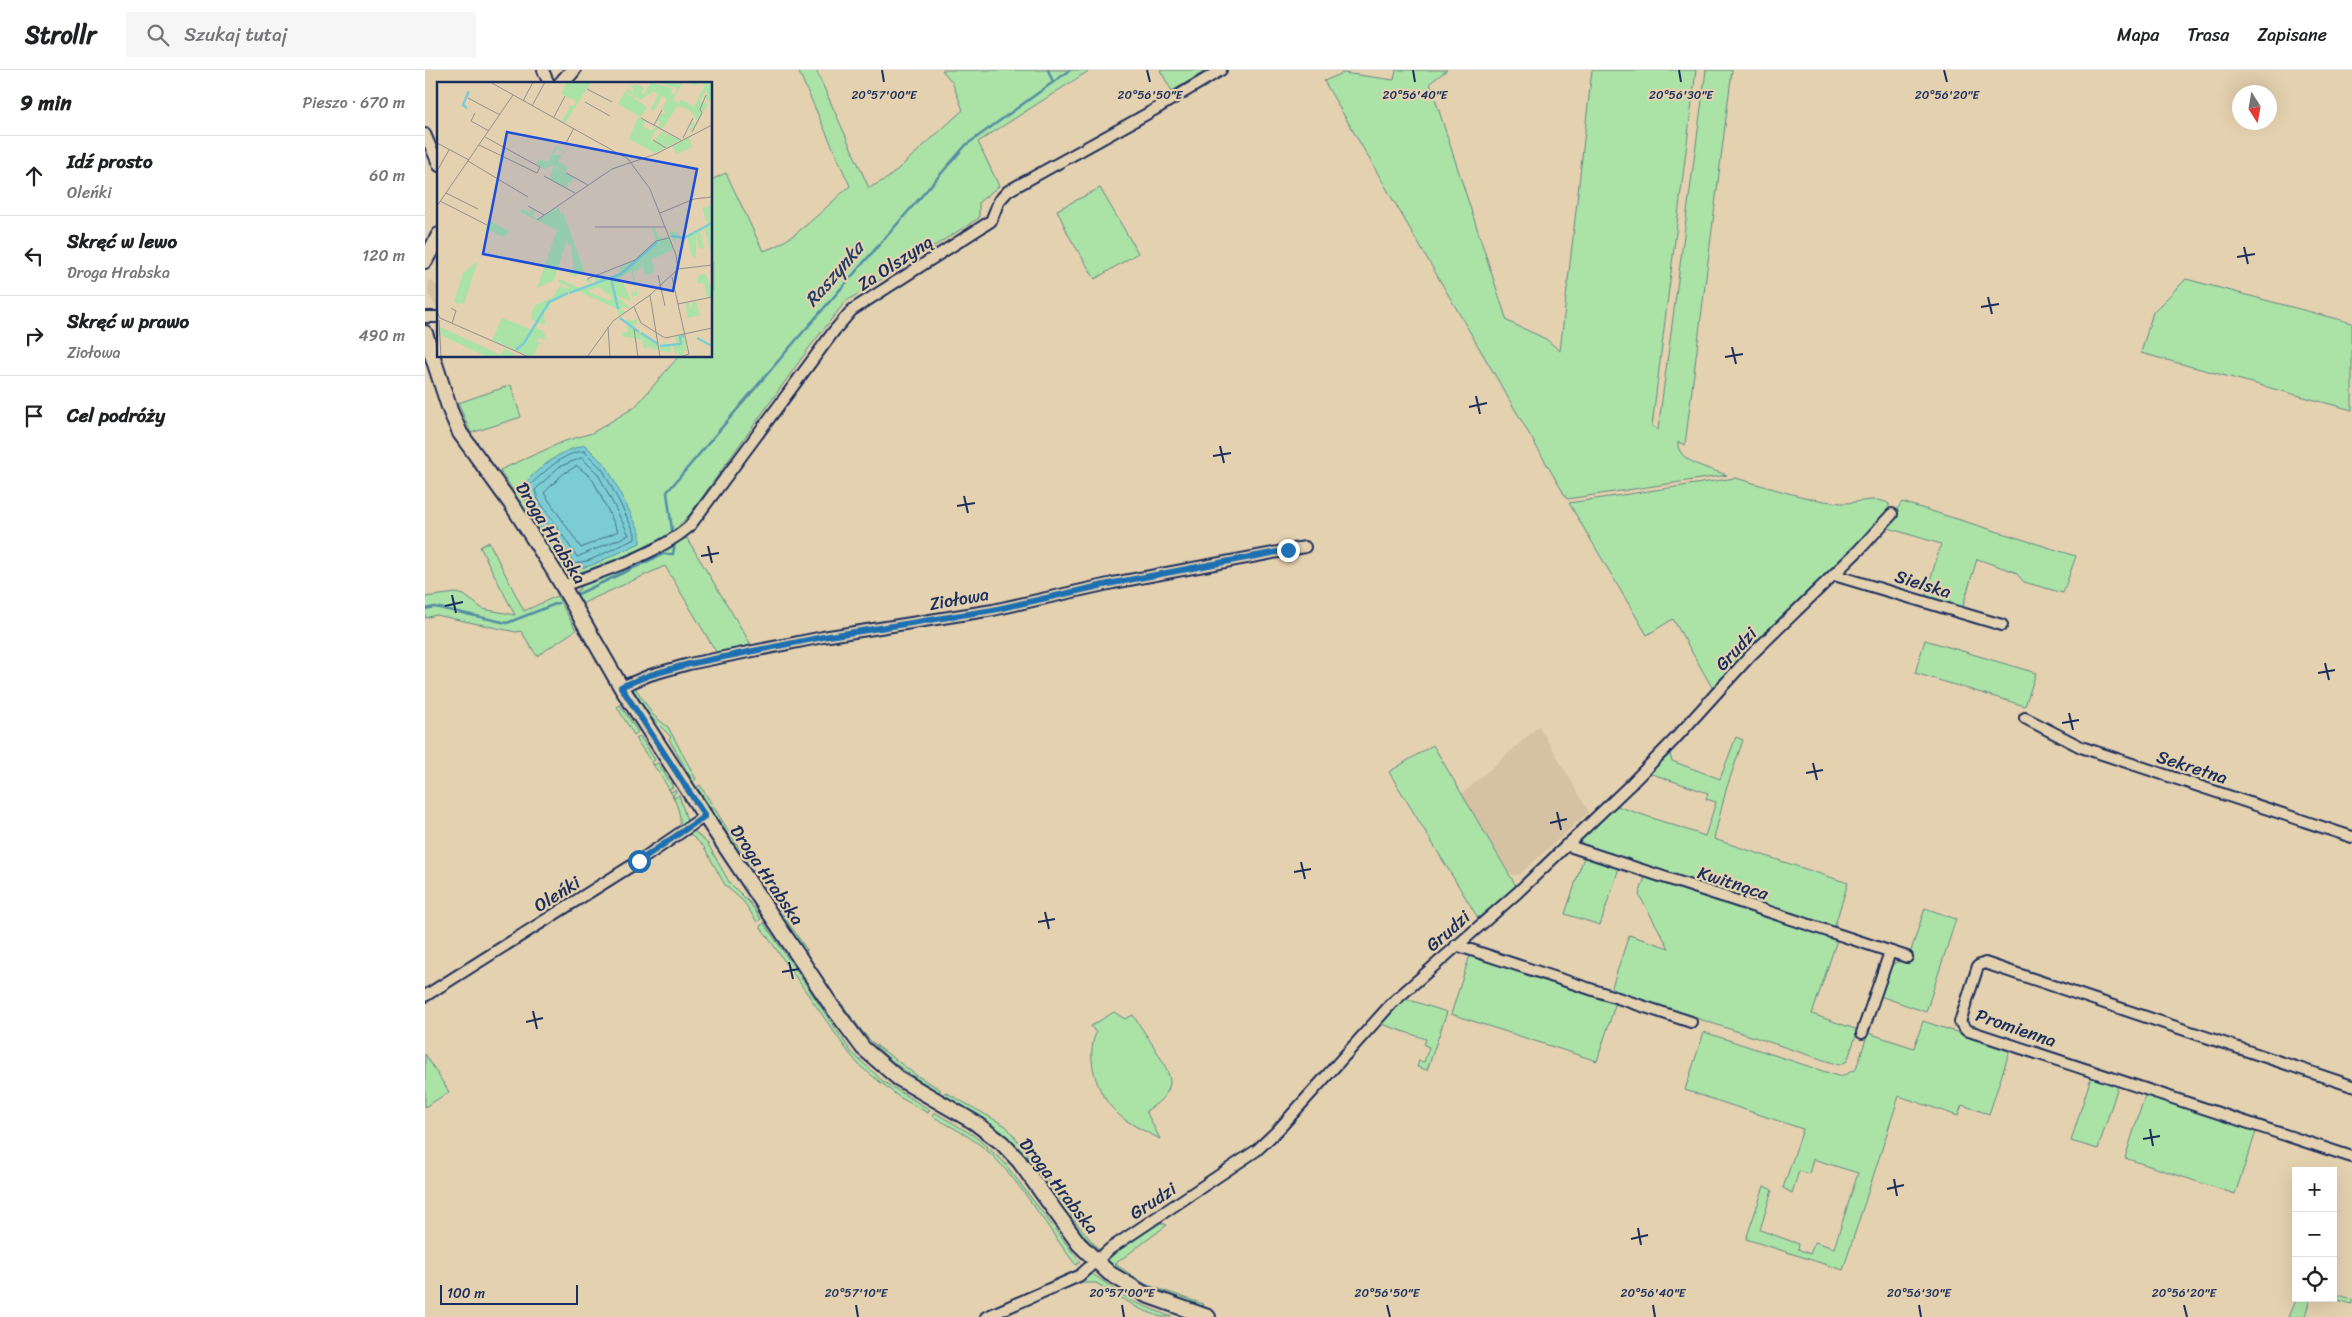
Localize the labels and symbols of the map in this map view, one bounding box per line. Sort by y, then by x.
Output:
inset map [437,82,713,358]
text: 20°57'00"E [851,84,918,106]
text: 20°56'50"E [1118,84,1184,106]
text: 20°56'40"E [1383,84,1449,106]
text: 20°56'30"E [1649,84,1714,106]
text: 20°56'20"E [1915,84,1981,106]
north arrow [2232,85,2277,130]
street label: Za Olszyną [851,226,939,300]
water label: Raszynka [796,232,874,314]
street label: Droga Hrabska [507,475,595,591]
route end [1277,539,1300,562]
street label: Sielska [1891,560,1955,608]
street label: Ziołowa [927,578,991,620]
street label: Grudzi [1707,619,1766,679]
street label: Sekretna [2152,741,2232,793]
street label: Droga Hrabska [721,818,813,932]
route start [628,850,651,873]
street label: Kwitnąca [1693,856,1774,910]
street label: Oleńki [527,867,588,921]
street label: Grudzi [1418,901,1479,960]
street label: Promienna [1971,999,2061,1057]
street label: Droga Hrabska [1011,1130,1107,1242]
street label: Grudzi [1123,1173,1184,1228]
scale bar [440,1282,577,1305]
text: 20°57'10"E [825,1282,889,1304]
text: 20°57'00"E [1089,1282,1156,1304]
text: 20°56'50"E [1355,1282,1421,1304]
text: 20°56'40"E [1621,1282,1687,1304]
text: 20°56'30"E [1887,1282,1952,1304]
text: 20°56'20"E [2152,1282,2218,1304]

